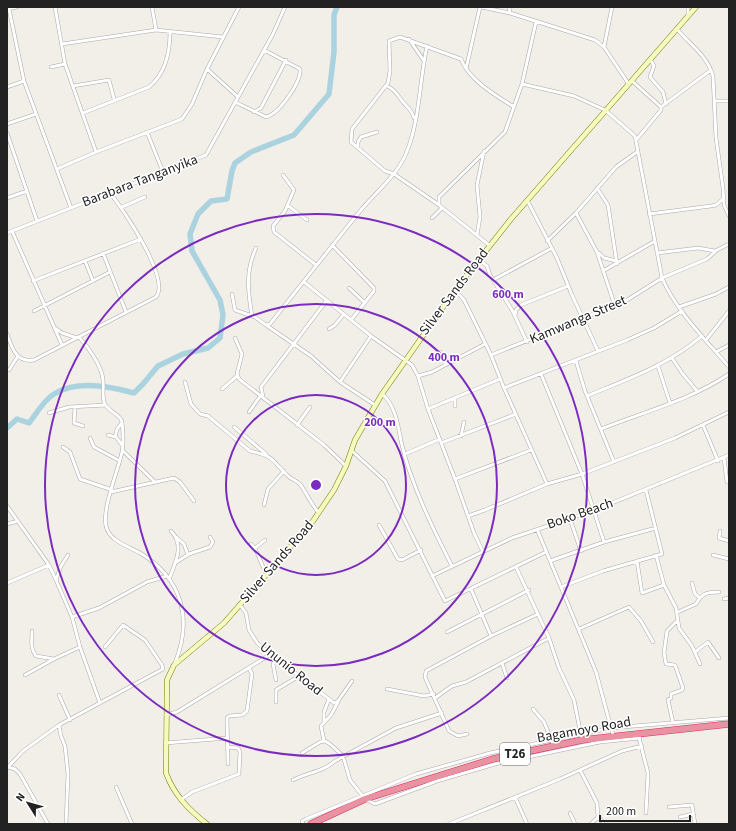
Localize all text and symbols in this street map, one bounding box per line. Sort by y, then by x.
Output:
street label: Barabara Tanganyika [79,150,201,212]
street label: Silver Sands Road [415,244,493,340]
text: 600 m [492,286,524,303]
street label: Kamwanga Street [527,291,630,349]
text: 400 m [428,349,460,366]
text: 200 m [364,414,396,431]
centre of rings [309,478,323,492]
street label: Boko Beach [544,493,616,535]
street label: Silver Sands Road [235,516,319,608]
street label: Ununio Road [255,637,327,701]
street label: Bagamoyo Road [535,712,633,748]
road number: T26 [500,743,530,765]
north arrow [8,783,48,823]
text: N [12,790,29,805]
scale bar [600,797,690,823]
text: 200 m [606,803,636,820]

